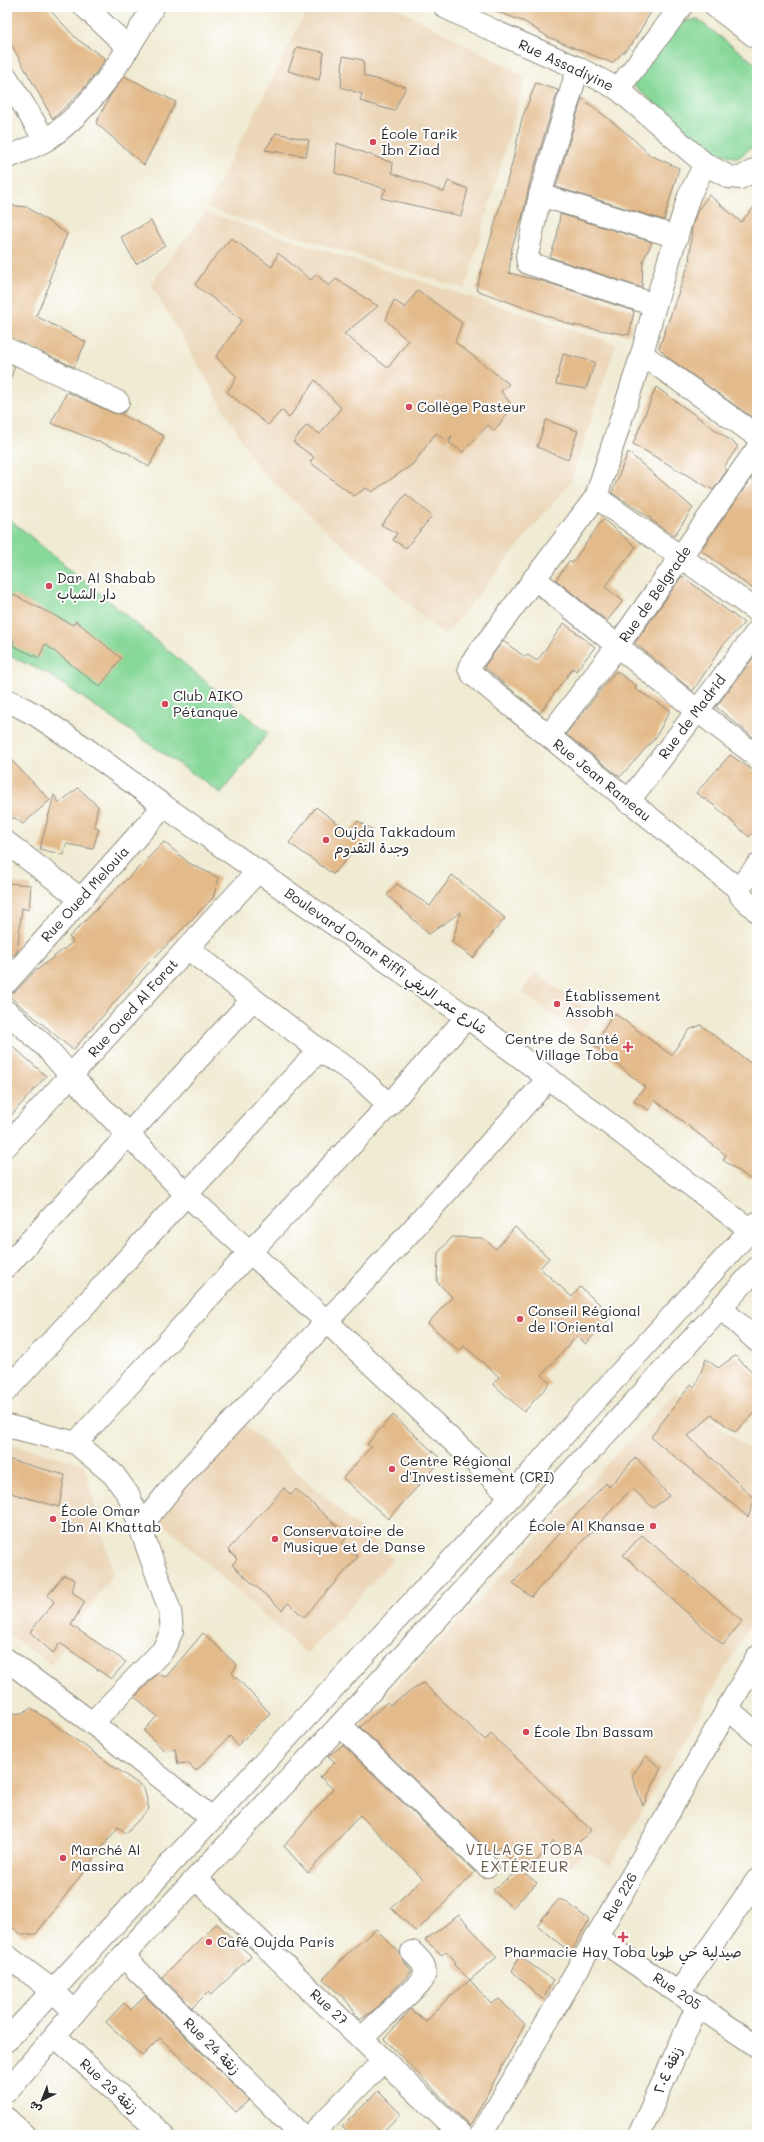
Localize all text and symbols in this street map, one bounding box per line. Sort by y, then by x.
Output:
street label: Rue Assadiyine [516,34,617,95]
place label: École Tarik Ibn Ziad [381,124,457,159]
marker: École Tarik Ibn Ziad [368,137,378,147]
place label: Collège Pasteur [417,397,526,416]
marker: Collège Pasteur [404,402,414,412]
street label: Rue de Belgrade [614,542,695,646]
place label: Dar Al Shabab دار الشباب [57,568,156,603]
marker: Dar Al Shabab دار الشباب [44,581,54,591]
street label: Rue de Madrid [654,671,730,763]
place label: Club AIKO Pétanque [173,686,243,721]
marker: Club AIKO Pétanque [160,699,170,709]
street label: Rue Jean Rameau [549,734,655,825]
place label: Oujda Takkadoum وجدة التقدوم [334,822,456,859]
marker: Oujda Takkadoum وجدة التقدوم [321,835,331,845]
street label: Rue Oued Melouia [36,842,133,946]
street label: Boulevard Omar Riffi شارع عمر الريفي [279,883,491,1041]
street label: Rue Oued Al Forat [83,954,182,1061]
place label: Établissement Assobh [565,986,661,1021]
marker: Établissement Assobh [552,999,562,1009]
place label: Centre de Santé Village Toba [505,1029,619,1064]
marker: Centre de Santé Village Toba [622,1041,634,1053]
place label: Conseil Régional de l'Oriental [528,1301,640,1336]
marker: Conseil Régional de l'Oriental [515,1314,525,1324]
place label: Centre Régional d'Investissement (CRI) [400,1451,555,1486]
marker: Centre Régional d'Investissement (CRI) [387,1464,397,1474]
place label: École Omar Ibn Al Khattab [61,1501,161,1536]
marker: École Omar Ibn Al Khattab [48,1514,58,1524]
place label: École Al Khansae [529,1516,645,1535]
place label: Conservatoire de Musique et de Danse [283,1521,426,1556]
marker: École Al Khansae [648,1521,658,1531]
marker: Conservatoire de Musique et de Danse [270,1534,280,1544]
place label: École Ibn Bassam [534,1722,653,1741]
marker: École Ibn Bassam [521,1727,531,1737]
district label: VILLAGE TOBA EXTÉRIEUR [466,1839,584,1876]
place label: Marché Al Massira [71,1840,140,1875]
marker: Marché Al Massira [58,1853,68,1863]
street label: Rue 226 [598,1869,641,1925]
place label: Café Oujda Paris [217,1932,335,1951]
marker: Pharmacie Hay Toba صيدلية حي طوبا [618,1932,628,1942]
marker: Café Oujda Paris [204,1937,214,1947]
place label: Pharmacie Hay Toba صيدلية حي طوبا [504,1942,742,1965]
street label: Rue 205 [649,1968,705,2014]
street label: Rue 27 [306,1984,353,2029]
street label: Rue 24 زنقة [180,2013,245,2078]
street label: زنقة ٢٠٤ [649,2043,686,2096]
street label: Rue 23 زنقة [76,2054,143,2118]
north arrow [22,2080,62,2120]
text: ش [25,2098,44,2117]

